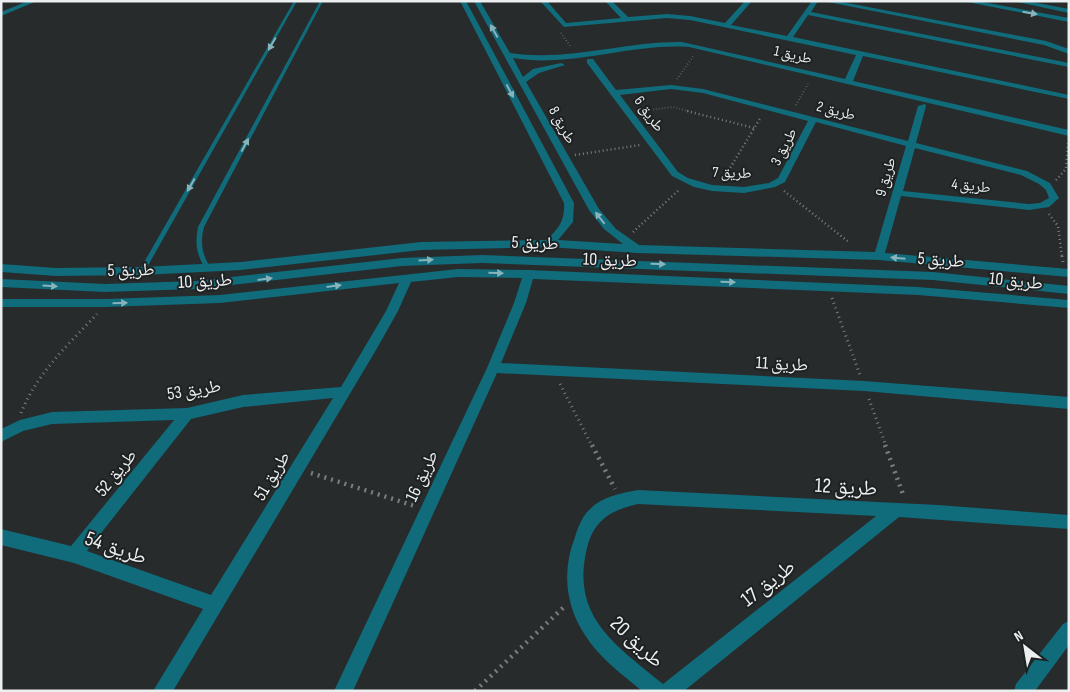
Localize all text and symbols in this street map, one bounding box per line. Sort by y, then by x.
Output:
one-way arrow [1022,9,1038,17]
one-way arrow [490,24,498,39]
one-way arrow [268,36,276,51]
street label: طريق 1 [772,41,814,69]
one-way arrow [506,84,514,98]
street label: طريق 6 [630,92,668,136]
street label: طريق 2 [815,97,857,125]
street label: طريق 8 [544,103,580,147]
street label: طريق 3 [767,125,801,169]
one-way arrow [241,138,249,152]
street label: طريق 9 [871,155,901,199]
street label: طريق 7 [712,163,752,183]
street label: طريق 4 [950,174,992,198]
one-way arrow [187,178,196,191]
one-way arrow [595,212,606,225]
street label: طريق 5 [511,232,559,254]
street label: طريق 5 [917,248,965,272]
street label: طريق 10 [583,249,637,271]
one-way arrow [890,253,906,261]
one-way arrow [418,256,434,264]
street label: طريق 5 [107,259,155,281]
one-way arrow [651,261,667,269]
street label: طريق 10 [988,268,1044,294]
street label: طريق 10 [177,269,233,293]
one-way arrow [488,270,504,278]
one-way arrow [257,275,273,283]
one-way arrow [721,278,737,286]
one-way arrow [327,282,343,290]
one-way arrow [42,283,58,291]
one-way arrow [112,298,128,306]
street label: طريق 11 [755,352,809,376]
street label: طريق 53 [165,375,223,405]
street label: طريق 52 [91,445,141,501]
street label: طريق 16 [401,447,443,505]
street label: طريق 51 [249,448,295,504]
street label: طريق 12 [814,473,878,501]
street label: طريق 54 [82,526,150,570]
street label: طريق 17 [736,554,800,612]
street label: طريق 20 [605,611,669,673]
north arrow [1000,622,1050,672]
text: N [1011,627,1026,645]

